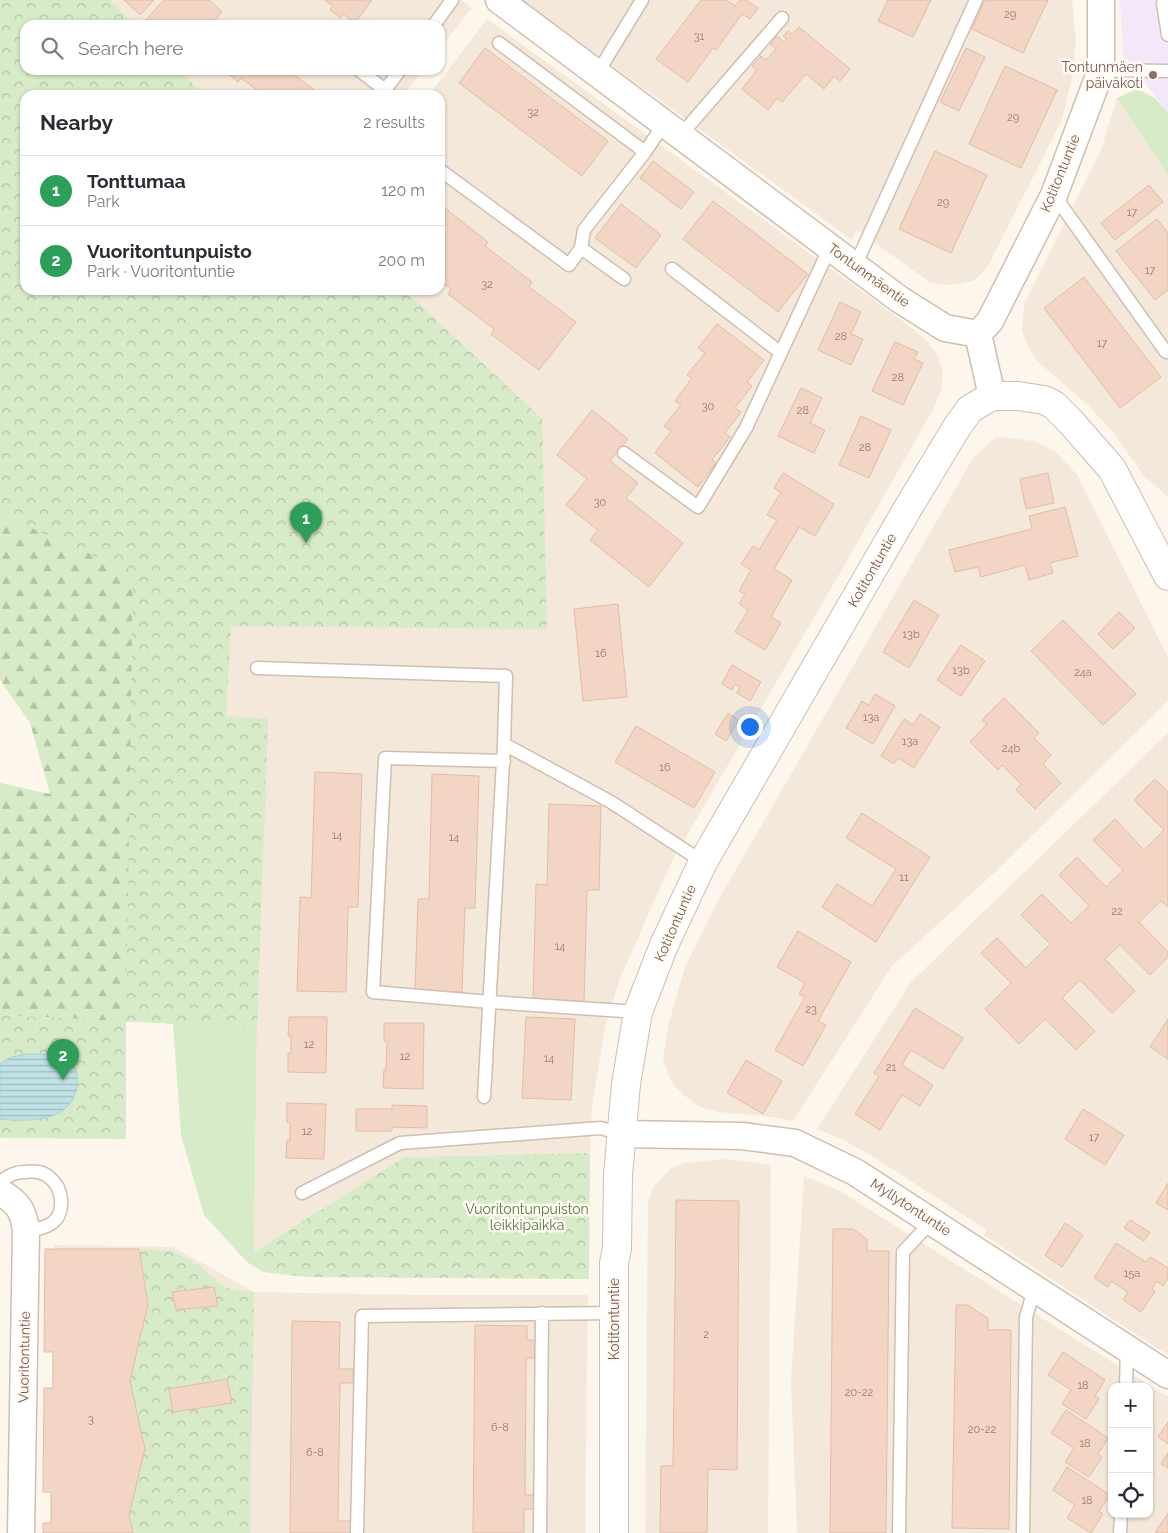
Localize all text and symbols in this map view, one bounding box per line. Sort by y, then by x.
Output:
house number: 29 [1004,8,1016,21]
search box [20,20,445,75]
house number: 31 [694,30,705,43]
icon: search [38,34,66,62]
text: Search here [78,37,184,59]
place label: Tontunmäen päiväkoti [1062,59,1143,91]
marker: Tontunmäen päiväkoti [1147,69,1159,81]
house number: 32 [527,106,539,119]
text: Nearby [40,110,113,135]
house number: 29 [1007,111,1019,124]
text: 2 results [363,113,425,132]
street label: Kotitontuntie [1037,132,1083,214]
text: Tonttumaa [87,170,186,192]
text: 1 [52,181,60,200]
text: 120 m [381,181,425,200]
text: Park [87,192,120,211]
house number: 29 [937,196,949,209]
house number: 17 [1127,206,1137,219]
text: Vuoritontunpuisto [87,240,252,262]
street label: Tontunmäentie [825,240,913,310]
text: 2 [51,251,61,270]
text: 200 m [378,251,425,270]
text: Park · Vuoritontuntie [87,262,235,281]
house number: 17 [1145,264,1155,277]
house number: 32 [481,278,493,291]
house number: 28 [835,330,847,343]
house number: 17 [1097,337,1107,350]
house number: 28 [892,371,904,384]
house number: 30 [702,400,715,413]
house number: 28 [797,404,809,417]
house number: 28 [859,441,871,454]
house number: 30 [594,496,607,509]
pin: 1 [290,502,322,543]
street label: Kotitontuntie [844,530,900,610]
house number: 13b [902,628,920,641]
house number: 16 [595,647,607,660]
house number: 13b [952,664,970,677]
house number: 24a [1074,666,1092,679]
house number: 13a [863,711,879,724]
your location [737,714,763,740]
house number: 13a [902,735,918,748]
house number: 24b [1002,742,1020,755]
house number: 16 [659,761,671,774]
house number: 14 [332,829,342,842]
house number: 14 [449,831,459,844]
house number: 11 [899,871,909,884]
street label: Kotitontuntie [651,882,699,964]
house number: 22 [1111,905,1123,918]
house number: 14 [555,940,565,953]
house number: 23 [805,1003,817,1016]
house number: 12 [304,1038,314,1051]
pin: 2 [47,1039,79,1080]
house number: 12 [400,1050,410,1063]
house number: 14 [544,1052,554,1065]
house number: 21 [886,1061,897,1074]
house number: 12 [302,1125,312,1138]
house number: 17 [1089,1131,1099,1144]
street label: Myllytontuntie [868,1175,954,1239]
park label: Vuoritontunpuiston leikkipaikka [465,1201,589,1233]
house number: 15a [1124,1267,1140,1280]
street label: Kotitontuntie [606,1278,622,1360]
street label: Vuoritontuntie [15,1311,33,1403]
house number: 2 [703,1328,709,1341]
house number: 18 [1077,1379,1089,1392]
map controls [1108,1383,1153,1518]
button: + [1108,1383,1153,1428]
house number: 20-22 [845,1386,874,1399]
house number: 3 [88,1413,94,1426]
house number: 6-8 [491,1421,509,1434]
house number: 20-22 [968,1423,997,1436]
button: − [1108,1428,1153,1473]
house number: 18 [1079,1437,1091,1450]
house number: 6-8 [306,1446,324,1459]
button: locate [1108,1473,1153,1518]
house number: 18 [1081,1494,1093,1507]

